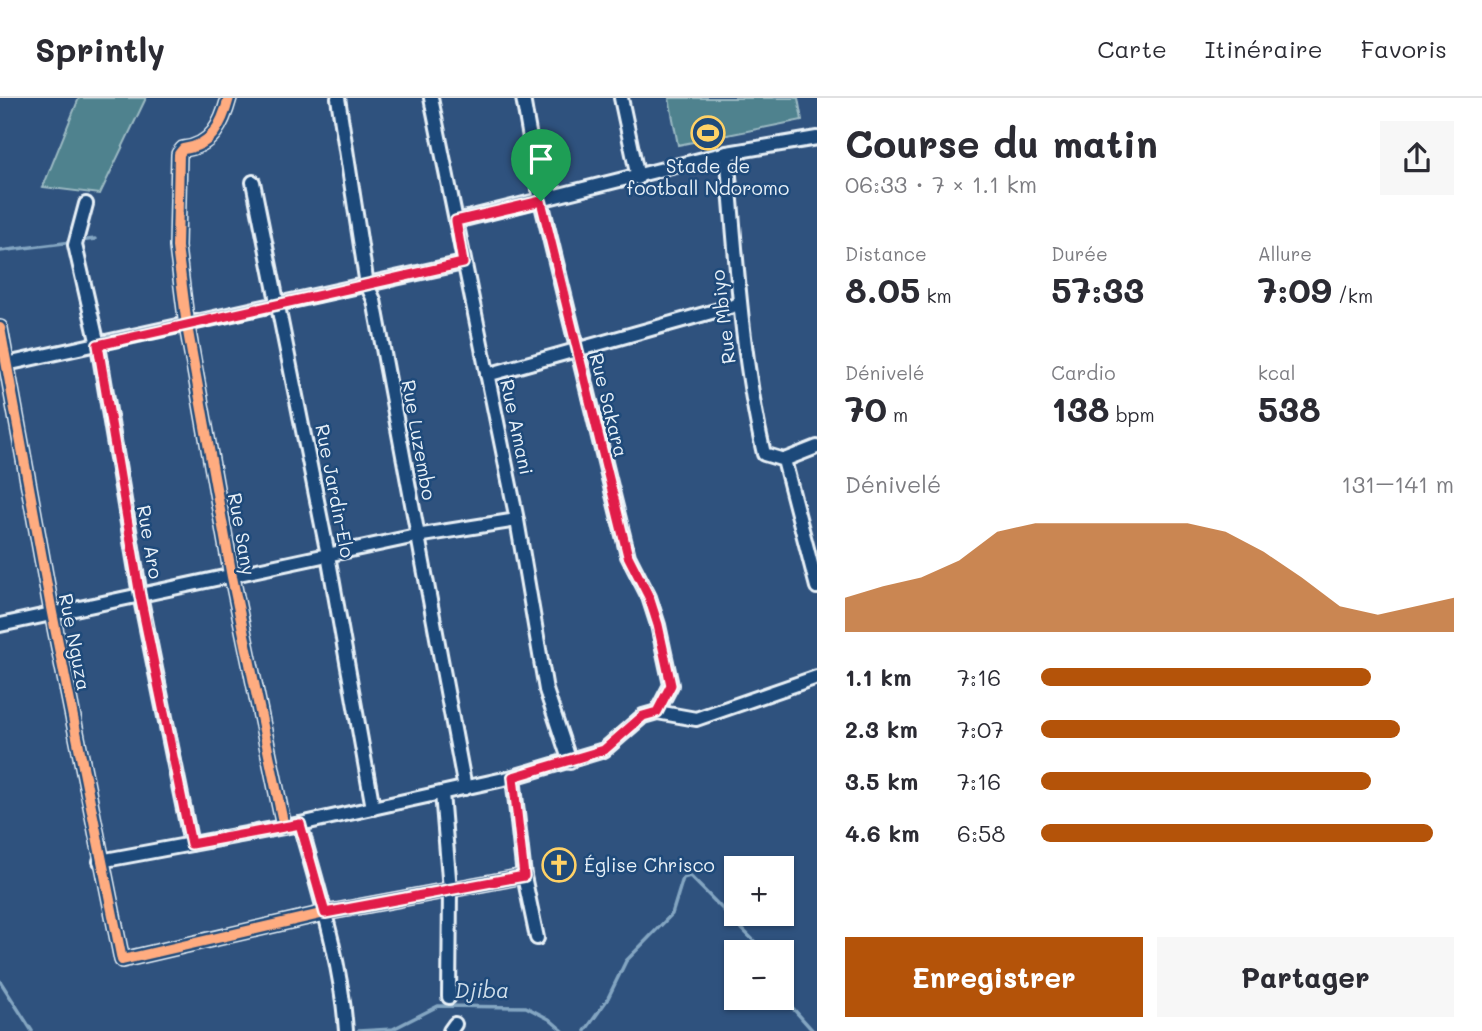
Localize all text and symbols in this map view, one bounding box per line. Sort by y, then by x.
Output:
text: Sprintly [35,27,165,70]
text: Carte [1097,33,1167,64]
text: Itinéraire [1205,33,1323,64]
text: Favoris [1361,33,1447,64]
sports icon: Stade de football Ndoromo [689,114,727,152]
text: Course du matin [845,118,1158,168]
button: share [1380,121,1454,195]
pin [511,129,571,201]
icon: arrive [522,140,560,178]
place label: Stade de football Ndoromo [627,153,789,200]
text: 06:33 · 7 × 1.1 km [845,169,1037,199]
text: Distance [845,241,927,266]
text: Durée [1051,241,1108,266]
text: Allure [1258,241,1312,266]
text: 8.05 [845,266,920,312]
text: 57:33 [1051,266,1144,312]
text: 7:09 [1258,266,1332,312]
street label: Rue Mbiyo [704,269,741,366]
text: km [920,283,952,308]
text: /km [1332,283,1373,308]
street label: Rue Sakara [585,350,634,459]
text: Dénivelé [845,360,925,385]
text: Cardio [1051,360,1115,385]
text: kcal [1258,360,1296,385]
street label: Rue Amani [495,377,540,477]
street label: Rue Luzembo [397,378,442,502]
text: 70 [845,385,887,431]
text: 138 [1051,385,1110,431]
text: 538 [1258,385,1321,431]
text: m [887,402,908,427]
text: bpm [1110,402,1155,427]
street label: Rue Jardin-Elo [310,422,361,560]
text: Dénivelé [845,469,941,499]
text: 131–141 m [1341,469,1454,499]
street label: Rue Sany [223,491,262,577]
street label: Rue Aro [132,503,169,581]
street label: Rue Nguza [54,591,97,693]
text: 1.1 km [845,662,911,692]
text: 7:16 [957,662,1001,692]
text: 2.3 km [845,714,918,744]
text: 7:07 [957,714,1004,744]
text: 3.5 km [845,766,918,796]
text: 7:16 [957,766,1001,796]
text: 4.6 km [845,818,920,848]
text: 6:58 [957,818,1005,848]
church icon: Église Chrisco [540,846,578,884]
place label: Église Chrisco [584,852,715,877]
map controls [724,856,794,1010]
button: + [724,856,794,926]
button: Enregistrer [845,937,1143,1017]
button: Partager [1157,937,1454,1017]
button: − [724,940,794,1010]
water label: Djiba [455,976,509,1003]

